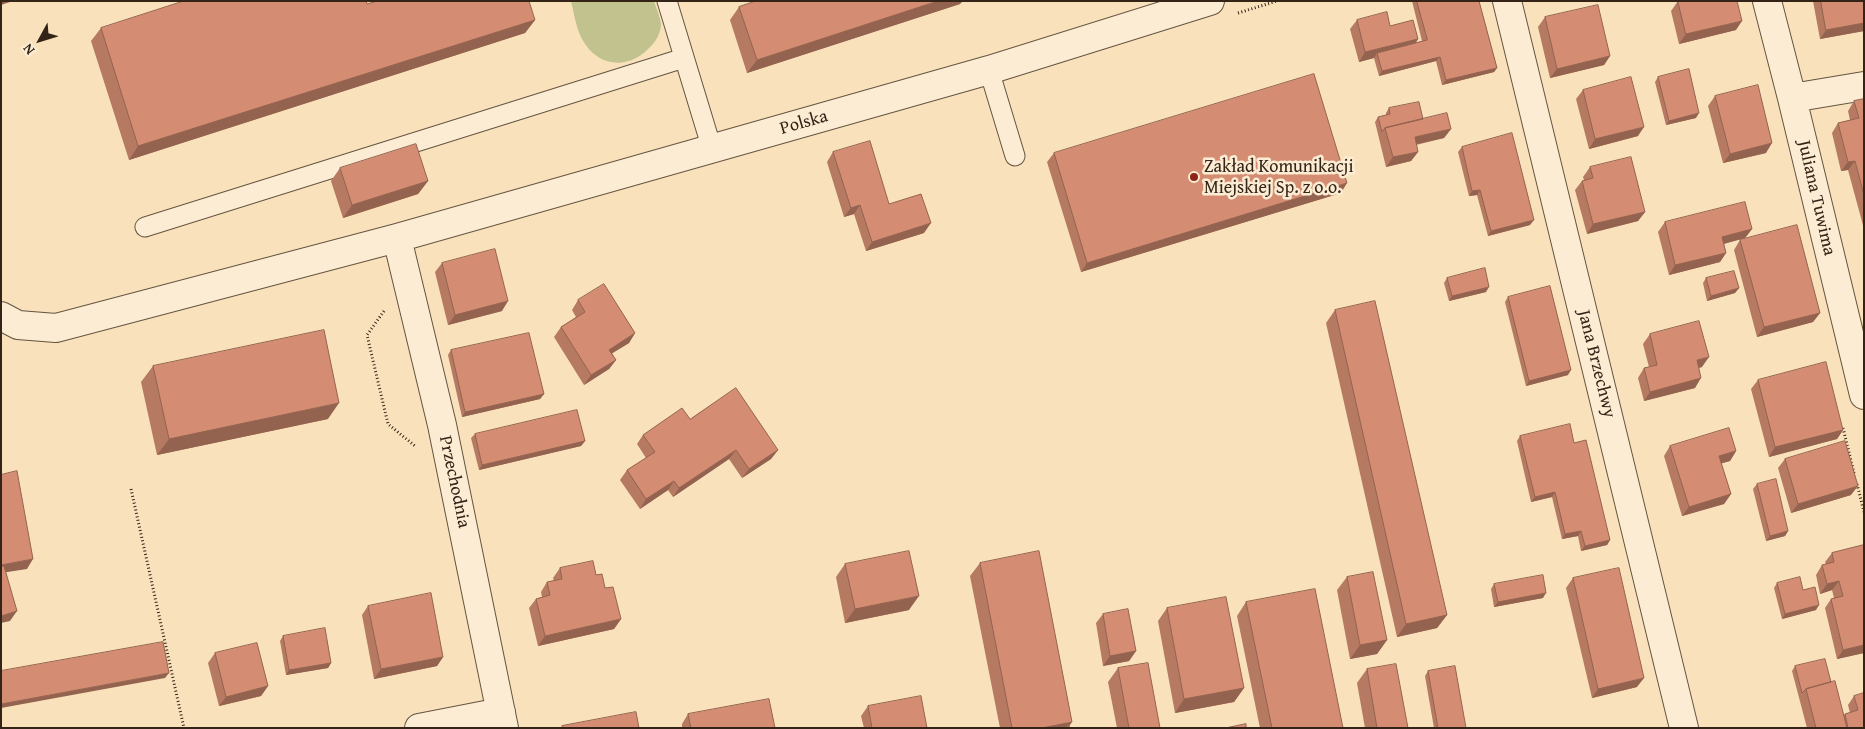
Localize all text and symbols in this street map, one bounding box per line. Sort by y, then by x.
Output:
north arrow [15,15,65,65]
text: N [18,40,39,59]
street label: Polska [778,106,830,140]
street label: Juliana Tuwima [1792,138,1840,258]
place label: Zakład Komunikacji Miejskiej Sp. z o.o. [1204,156,1354,198]
marker: Zakład Komunikacji Miejskiej Sp. z o.o. [1188,171,1200,183]
street label: Jana Brzechwy [1572,308,1620,420]
street label: Przechodnia [434,434,474,530]

